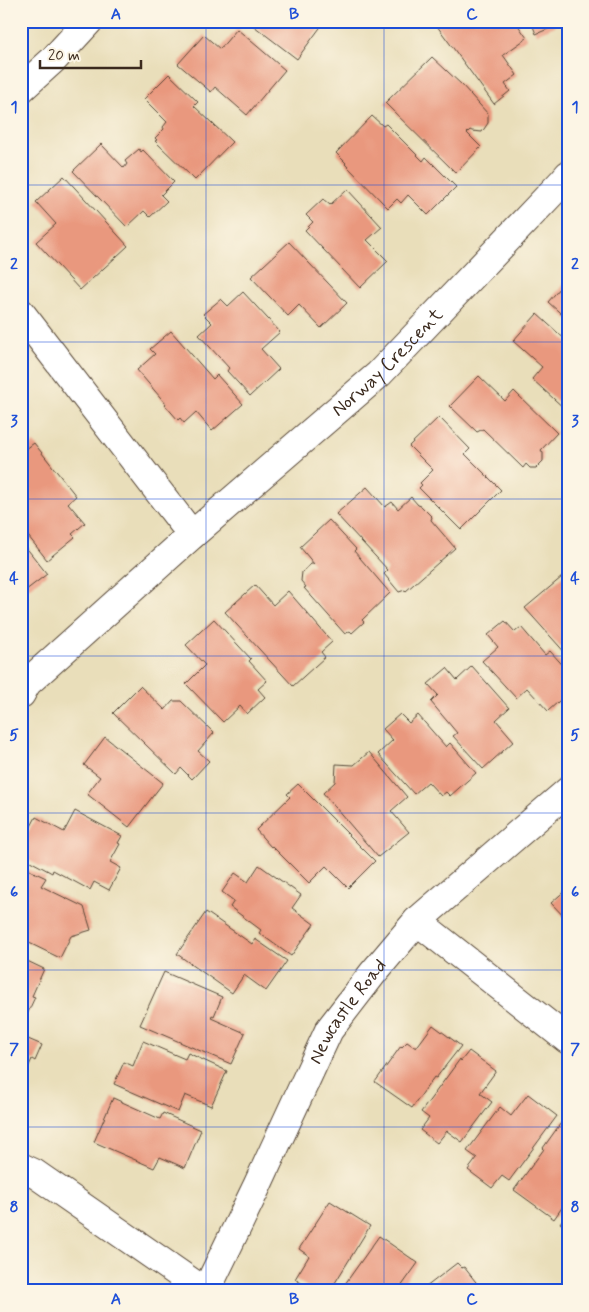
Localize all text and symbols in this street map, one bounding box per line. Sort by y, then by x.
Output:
text: A [111,4,121,25]
text: B [289,4,299,25]
text: C [466,4,478,25]
scale bar [40,38,141,70]
text: 20 m [48,46,80,66]
text: 1 [10,97,18,118]
text: 1 [571,97,579,118]
text: 2 [10,254,18,275]
text: 2 [571,254,579,275]
street label: Norway Crescent [326,302,448,422]
text: 3 [10,411,18,432]
text: 3 [571,411,579,432]
text: 4 [9,568,19,589]
text: 4 [570,568,580,589]
text: 5 [9,725,19,746]
text: 5 [570,725,580,746]
text: 6 [10,882,18,903]
text: 6 [571,882,579,903]
street label: Newcastle Road [303,954,392,1068]
text: 7 [9,1039,19,1060]
text: 7 [570,1039,580,1060]
text: 8 [9,1197,19,1218]
text: 8 [570,1197,580,1218]
text: A [111,1289,121,1310]
text: B [289,1289,299,1310]
text: C [466,1289,478,1310]

